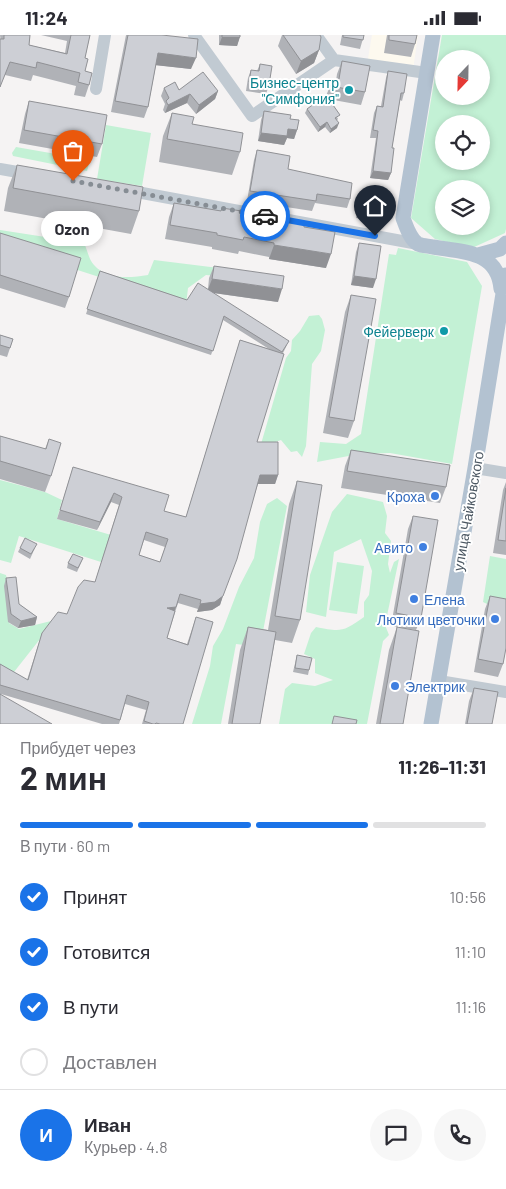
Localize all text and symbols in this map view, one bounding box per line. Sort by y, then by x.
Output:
text: 11:24 [25,6,68,29]
north arrow [435,50,490,105]
map controls [435,50,490,235]
place label: Бизнес-центр "Симфония" [250,74,339,107]
marker: Бизнес-центр "Симфония" [343,84,355,96]
button: locate [435,115,490,170]
pin [52,130,94,181]
icon: bag [59,137,87,165]
button: layers [435,180,490,235]
pin [354,185,396,236]
courier [240,191,290,241]
icon: home [361,192,389,220]
icon: car [251,202,279,230]
callout: Ozon [42,211,104,246]
text: Ozon [55,219,89,238]
place label: Фейерверк [363,323,435,340]
marker: Фейерверк [438,325,450,337]
street label: улица Чайковского [449,450,487,572]
place label: Кроха [387,488,425,505]
marker: Кроха [429,490,441,502]
place label: Авито [374,539,413,556]
marker: Авито [417,541,429,553]
place label: Елена [424,591,465,608]
marker: Елена [408,593,420,605]
place label: Лютики цветочки [377,611,485,628]
marker: Лютики цветочки [489,613,501,625]
place label: Электрик [405,678,466,695]
marker: Электрик [389,680,401,692]
text: Прибудет через [20,738,136,757]
text: 11:26–11:31 [398,755,486,778]
text: 2 мин [20,758,107,796]
text: В пути · 60 m [20,836,110,855]
icon: check [20,883,48,911]
text: Принят [63,885,127,908]
text: 10:56 [449,887,486,906]
icon: check [20,938,48,966]
text: Готовится [63,940,150,963]
text: 11:10 [455,942,486,961]
icon: check [20,993,48,1021]
text: В пути [63,995,119,1018]
text: 11:16 [455,997,486,1016]
text: Доставлен [63,1050,157,1073]
button: chat [370,1109,422,1161]
button: phone [434,1109,486,1161]
text: Иван [84,1113,131,1136]
text: И [39,1123,53,1146]
text: Курьер · 4.8 [84,1137,168,1156]

